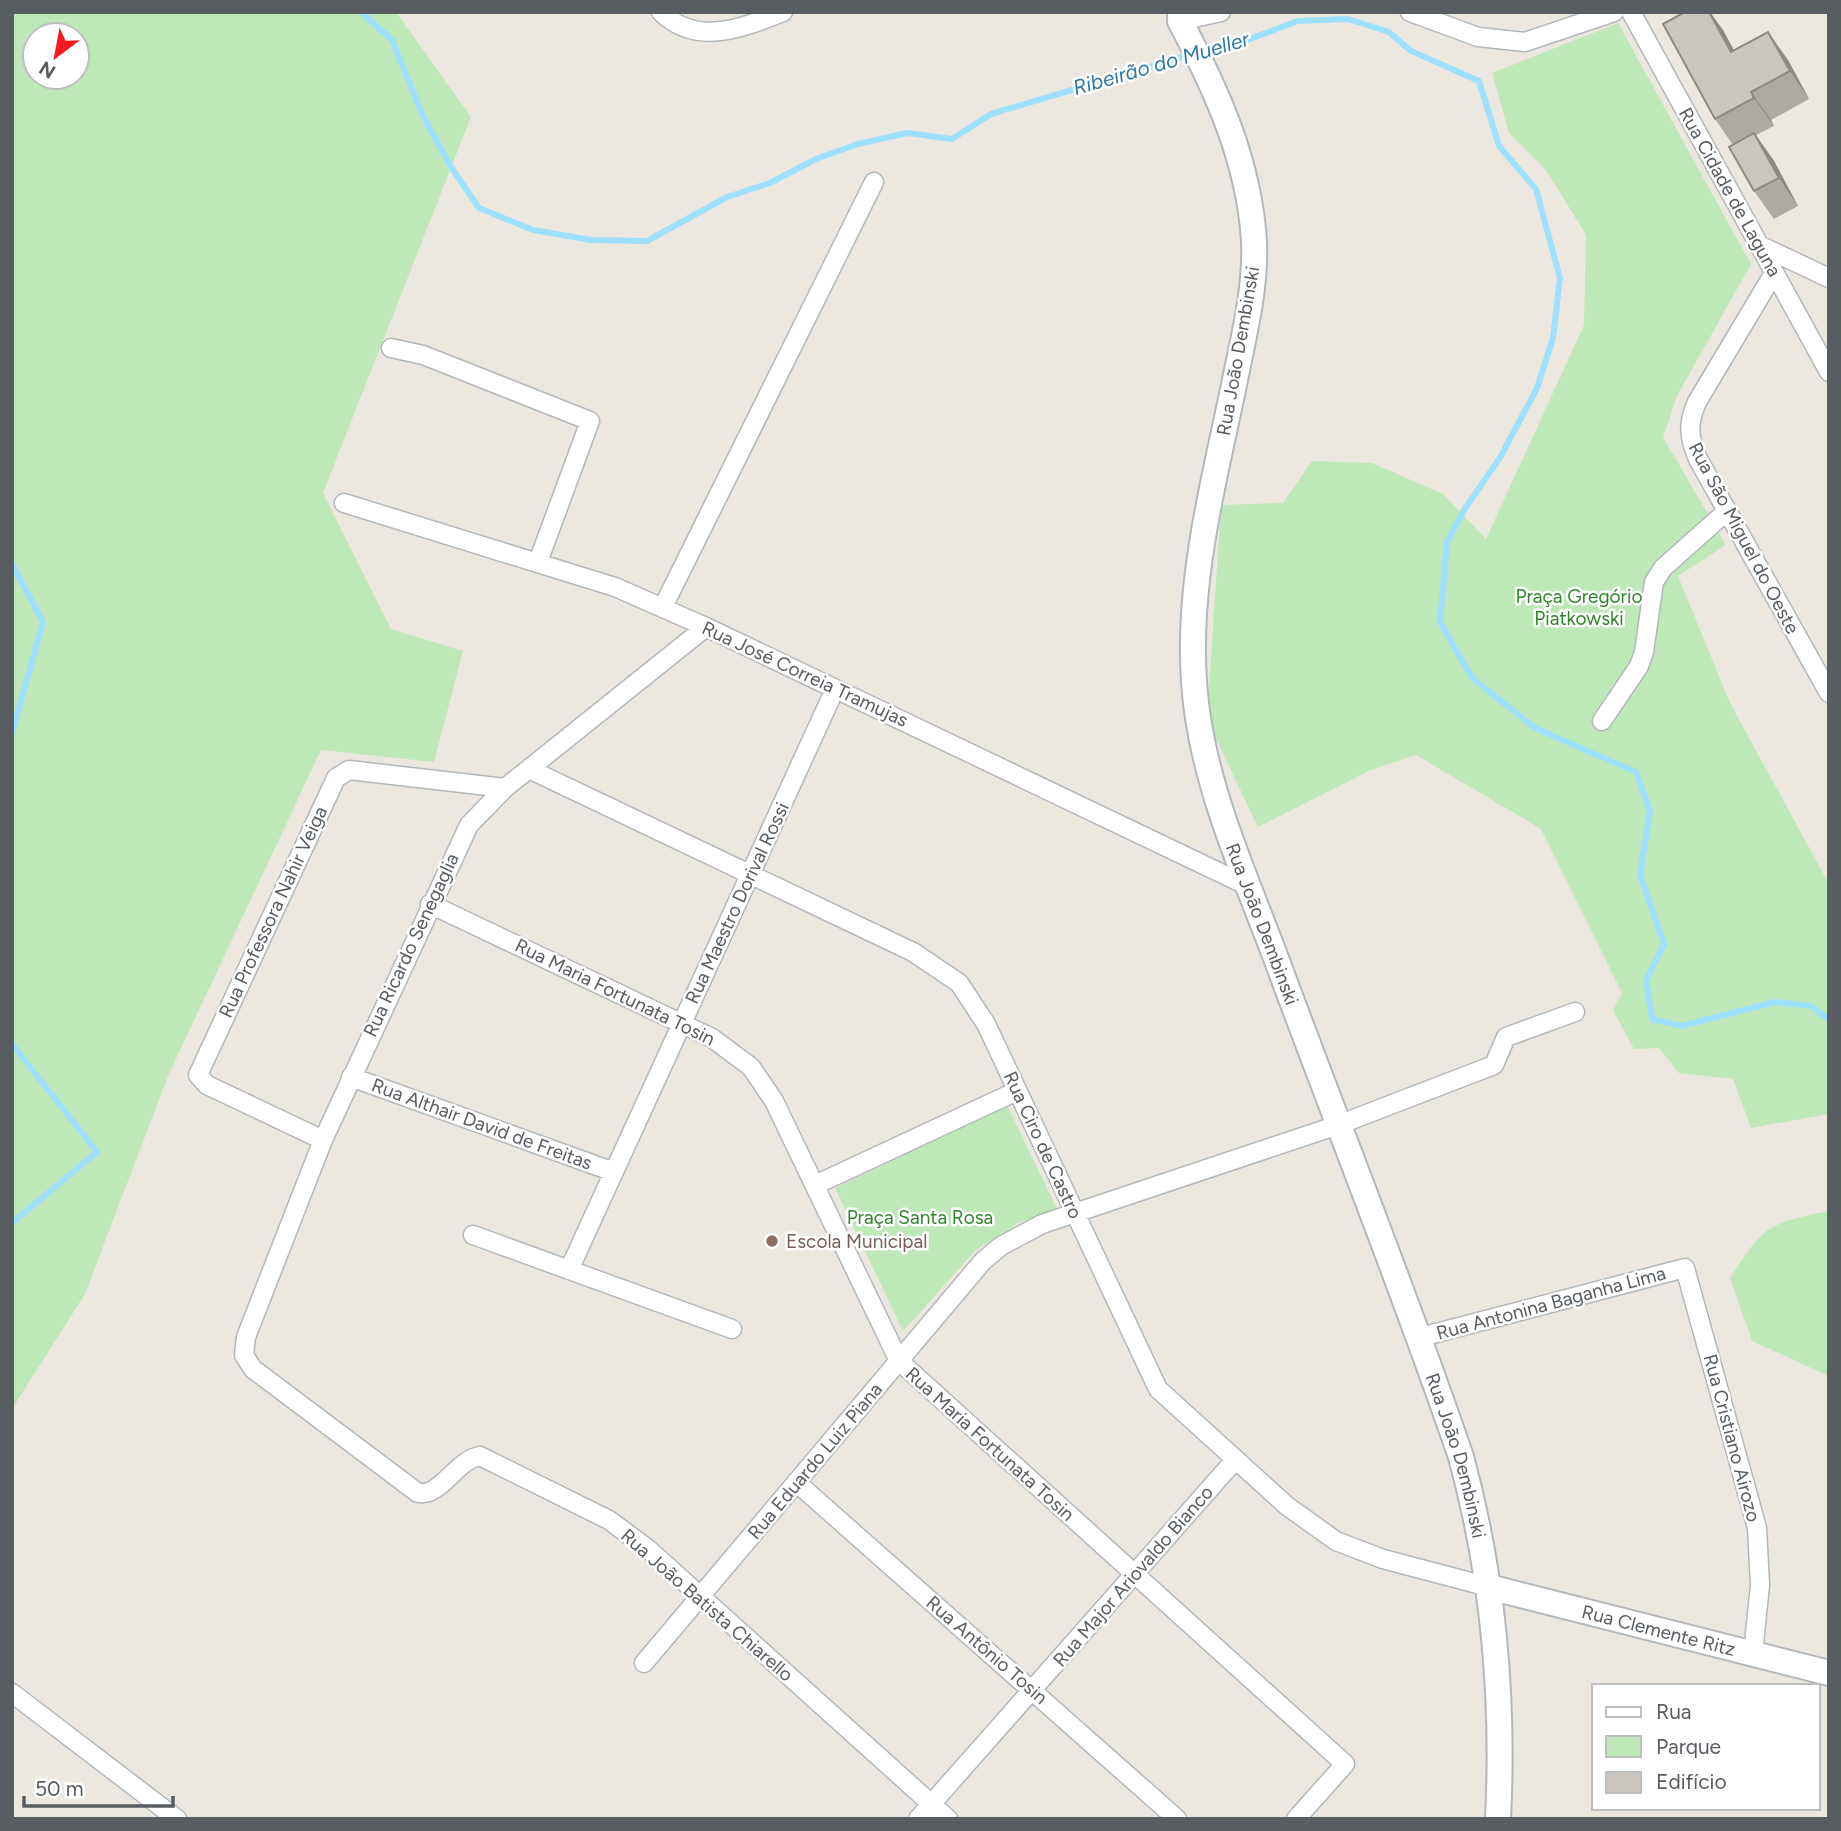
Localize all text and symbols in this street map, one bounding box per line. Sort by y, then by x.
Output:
north arrow [21,21,91,91]
water label: Ribeirão do Mueller [1070,26,1253,100]
text: N [35,56,60,84]
street label: Rua Cidade de Laguna [1674,103,1786,281]
street label: Rua João Dembinski [1212,265,1264,437]
street label: Rua São Miguel do Oeste [1684,438,1804,638]
park label: Praça Gregório Piatkowski [1516,585,1642,630]
street label: Rua José Correia Tramujas [698,616,912,732]
street label: Rua Maestro Dorival Rossi [680,799,794,1007]
street label: Rua Professora Nahir Veiga [214,803,332,1021]
street label: Rua João Dembinski [1221,840,1304,1008]
street label: Rua Ricardo Senegaglia [358,850,464,1040]
street label: Rua Maria Fortunata Tosin [511,934,719,1050]
street label: Rua Ciro de Castro [999,1068,1087,1222]
street label: Rua Althair David de Freitas [369,1073,595,1175]
park label: Praça Santa Rosa [847,1206,993,1229]
place label: Escola Municipal [786,1230,927,1253]
marker: Escola Municipal [764,1233,780,1249]
street label: Rua Antonina Baganha Lima [1434,1261,1668,1345]
street label: Rua Cristiano Airozo [1699,1352,1765,1524]
street label: Rua Maria Fortunata Tosin [901,1362,1079,1526]
street label: Rua João Dembinski [1421,1370,1491,1540]
street label: Rua Eduardo Luiz Piana [743,1378,887,1544]
street label: Rua Major Ariovaldo Bianco [1048,1481,1218,1671]
street label: Rua João Batista Chiarello [616,1524,798,1686]
street label: Rua Antônio Tosin [922,1591,1052,1709]
street label: Rua Clemente Ritz [1580,1599,1738,1660]
legend [1592,1684,1820,1810]
text: Rua [1656,1699,1692,1724]
text: Parque [1656,1734,1721,1759]
scale bar [24,1764,173,1808]
text: Edifício [1656,1769,1727,1794]
text: 50 m [35,1776,84,1801]

